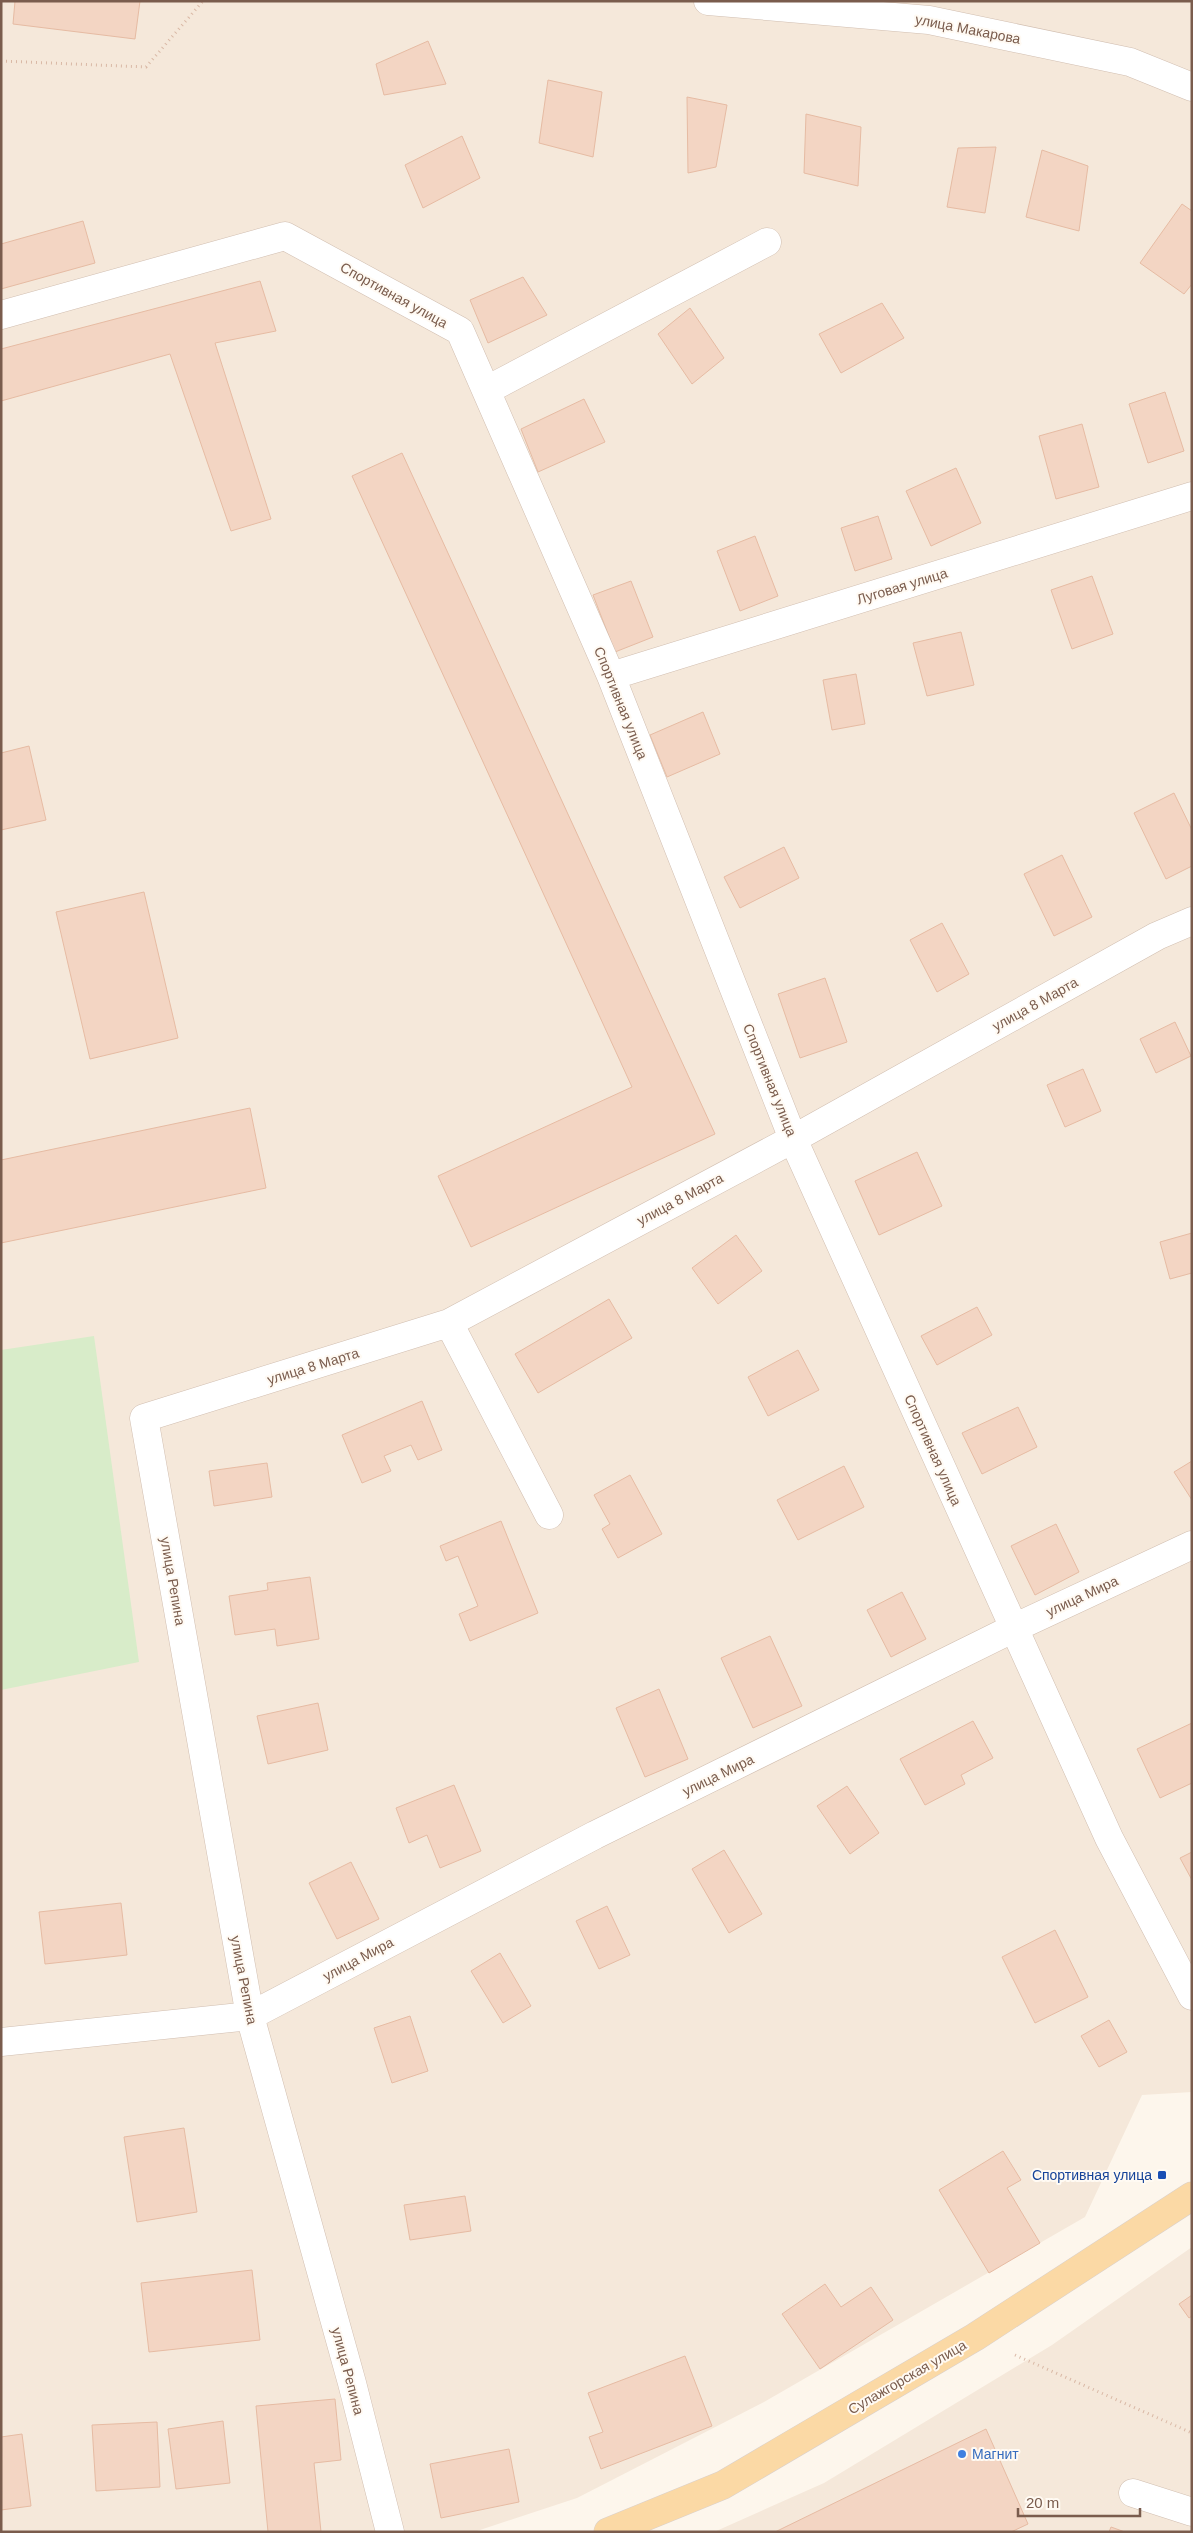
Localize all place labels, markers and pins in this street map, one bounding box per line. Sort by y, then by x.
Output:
place label: Спортивная улица [1032,2167,1152,2183]
marker: Спортивная улица [1156,2169,1168,2181]
place label: Магнит [972,2446,1019,2462]
marker: Магнит [956,2448,968,2460]

